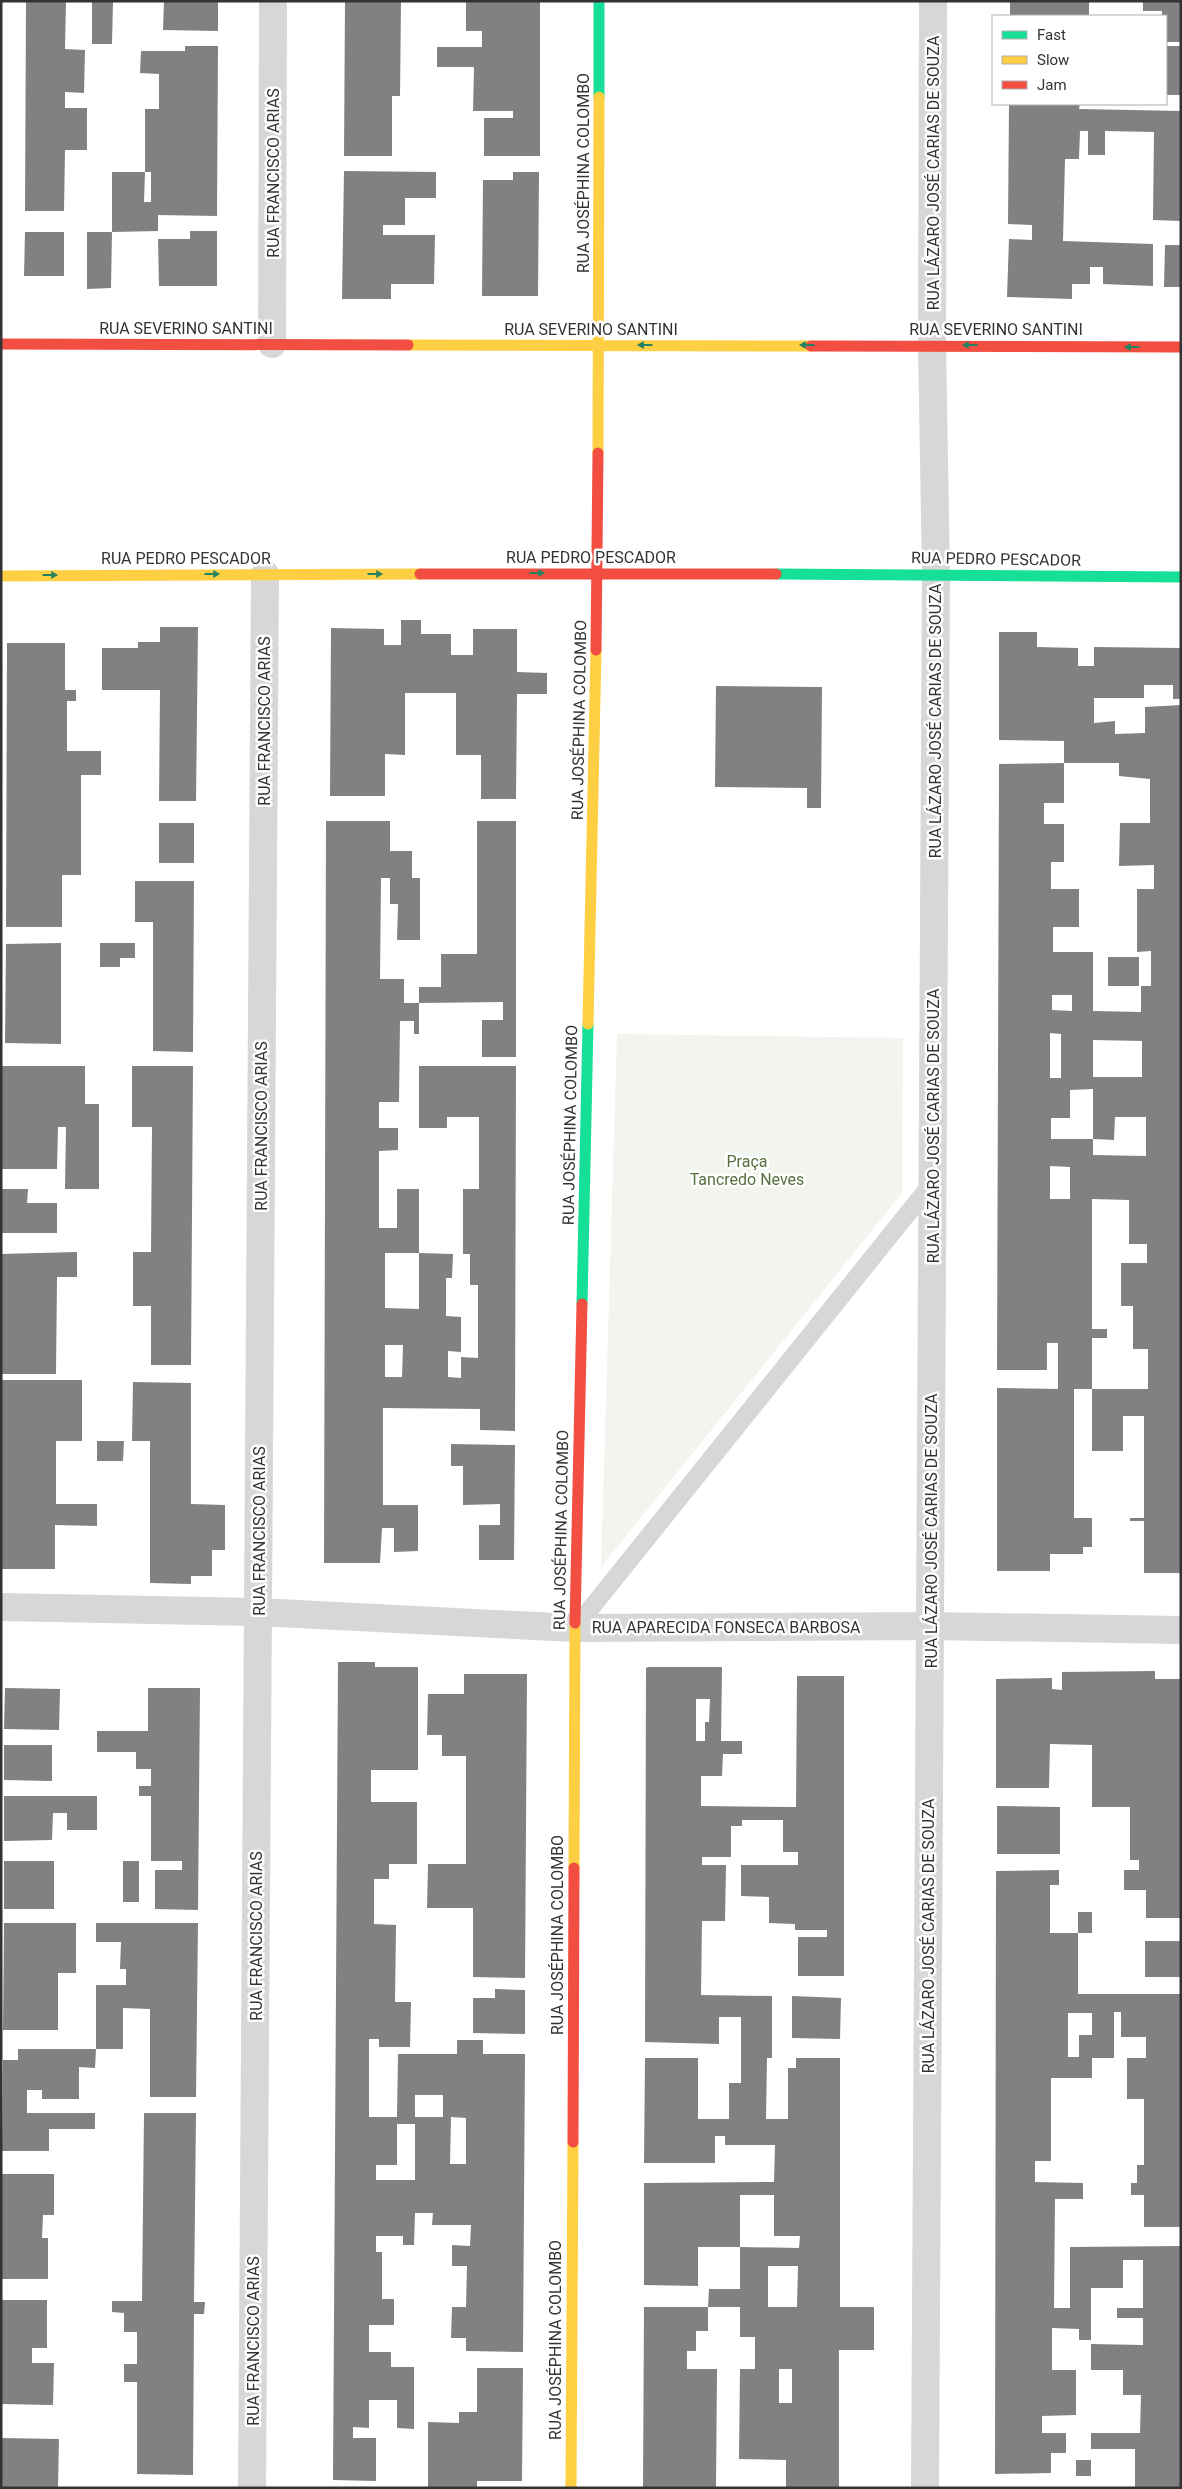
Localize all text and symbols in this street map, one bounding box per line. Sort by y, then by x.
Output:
legend [992,15,1167,105]
text: Fast [1037,26,1066,44]
street label: RUA LÁZARO JOSÉ CARIAS DE SOUZA [924,35,943,310]
text: Slow [1037,51,1069,69]
street label: RUA JOSÉPHINA COLOMBO [574,73,593,273]
text: Jam [1037,76,1067,94]
street label: RUA FRANCISCO ARIAS [264,88,283,258]
street label: RUA SEVERINO SANTINI [99,319,273,338]
street label: RUA SEVERINO SANTINI [504,320,678,339]
street label: RUA SEVERINO SANTINI [909,320,1083,339]
one-way arrow [636,341,652,349]
one-way arrow [799,341,815,349]
one-way arrow [961,341,977,349]
one-way arrow [1124,343,1140,351]
street label: RUA PEDRO PESCADOR [506,548,676,567]
street label: RUA PEDRO PESCADOR [911,548,1081,570]
street label: RUA PEDRO PESCADOR [101,549,271,568]
one-way arrow [530,569,546,577]
one-way arrow [205,570,221,578]
one-way arrow [367,570,383,578]
one-way arrow [42,571,58,579]
street label: RUA LÁZARO JOSÉ CARIAS DE SOUZA [926,583,945,858]
street label: RUA JOSÉPHINA COLOMBO [568,620,590,820]
street label: RUA FRANCISCO ARIAS [255,636,274,806]
street label: RUA LÁZARO JOSÉ CARIAS DE SOUZA [924,988,943,1263]
street label: RUA JOSÉPHINA COLOMBO [559,1025,581,1225]
street label: RUA FRANCISCO ARIAS [252,1041,271,1211]
park label: Praça Tancredo Neves [690,1152,804,1189]
street label: RUA LÁZARO JOSÉ CARIAS DE SOUZA [922,1393,941,1668]
street label: RUA JOSÉPHINA COLOMBO [550,1430,572,1630]
street label: RUA FRANCISCO ARIAS [250,1446,269,1616]
street label: RUA APARECIDA FONSECA BARBOSA [592,1618,861,1637]
street label: RUA LÁZARO JOSÉ CARIAS DE SOUZA [919,1798,938,2073]
street label: RUA JOSÉPHINA COLOMBO [548,1835,567,2035]
street label: RUA FRANCISCO ARIAS [247,1851,266,2021]
street label: RUA JOSÉPHINA COLOMBO [546,2240,565,2440]
street label: RUA FRANCISCO ARIAS [244,2256,263,2426]

